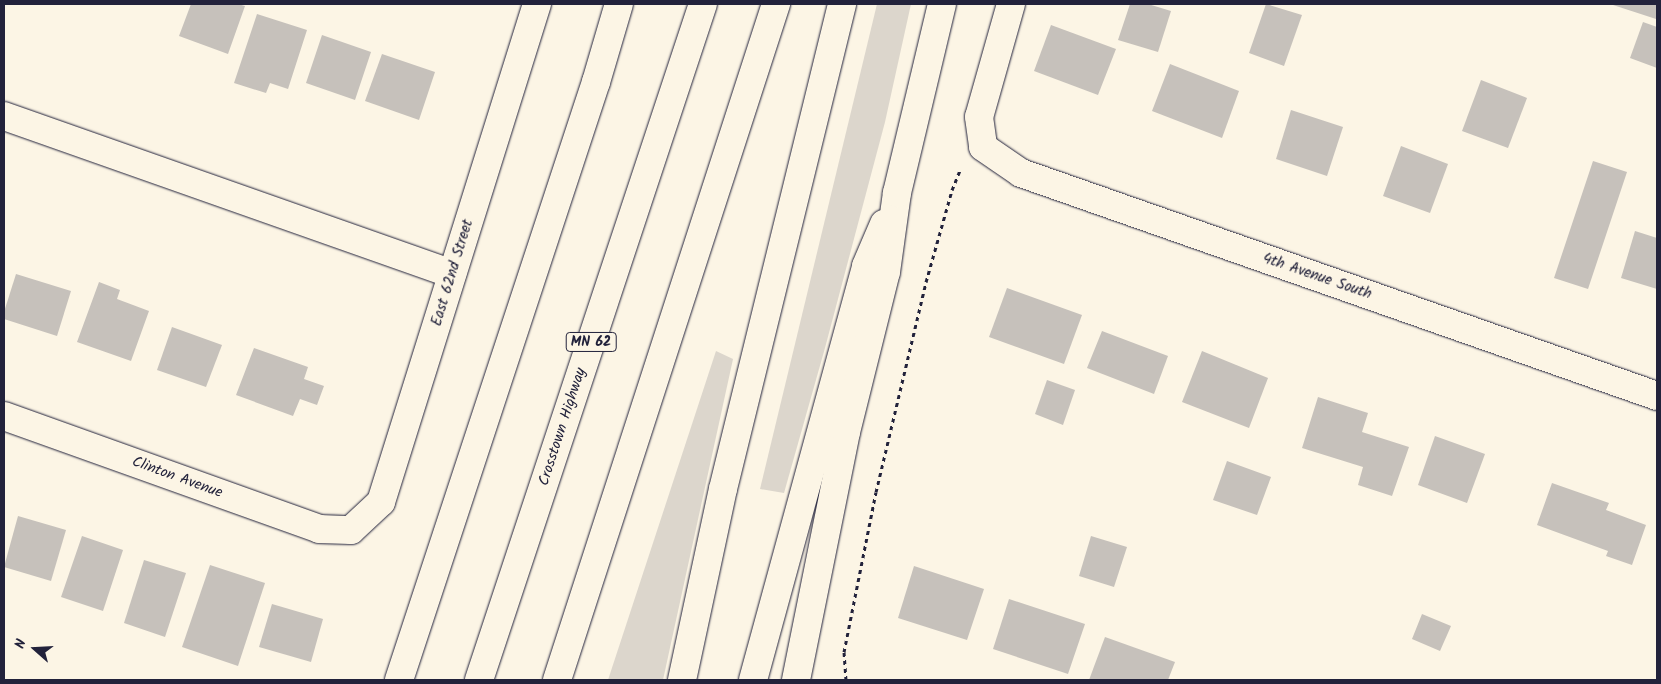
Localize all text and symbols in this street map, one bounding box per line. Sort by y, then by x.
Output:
street label: East 62nd Street [428,217,478,329]
street label: 4th Avenue South [1260,250,1374,304]
road number: MN 62 [565,331,617,354]
street label: Crosstown Highway [535,366,591,488]
street label: Clinton Avenue [129,453,225,503]
north arrow [10,624,60,674]
text: N [9,636,33,652]

